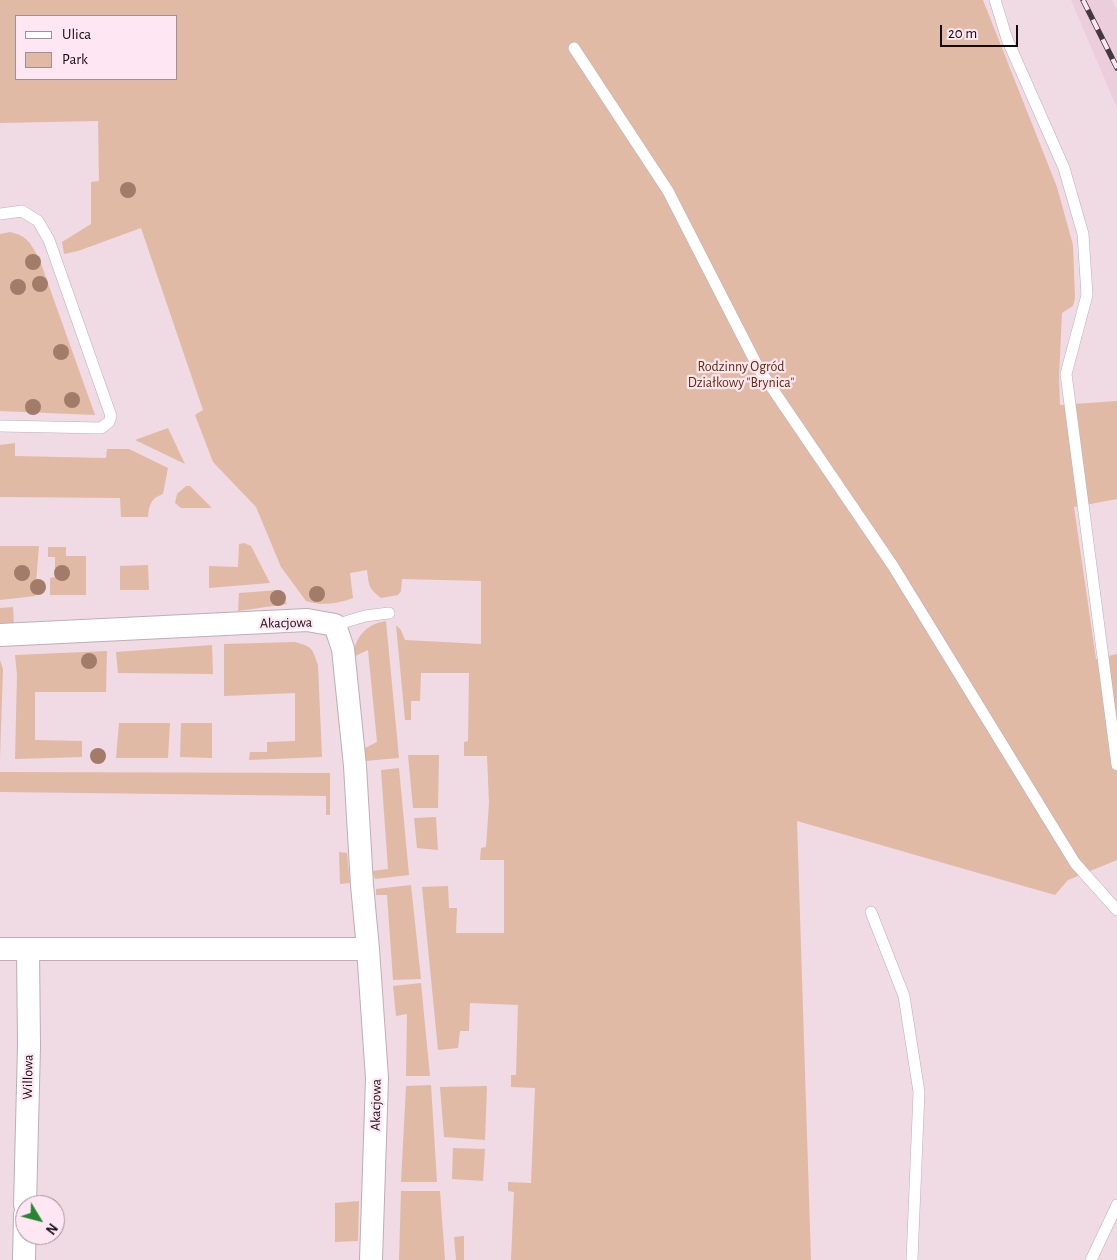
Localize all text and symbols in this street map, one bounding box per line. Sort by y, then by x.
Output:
legend [15,15,178,80]
scale bar [942,15,1020,47]
text: 20 m [948,26,977,41]
text: Ulica [62,27,91,42]
text: Park [62,52,88,67]
park label: Rodzinny Ogród Działkowy "Brynica" [688,359,794,392]
street label: Akacjowa [260,614,312,632]
street label: Willowa [19,1054,37,1100]
street label: Akacjowa [367,1079,385,1131]
north arrow [15,1195,65,1245]
text: N [43,1220,60,1237]

